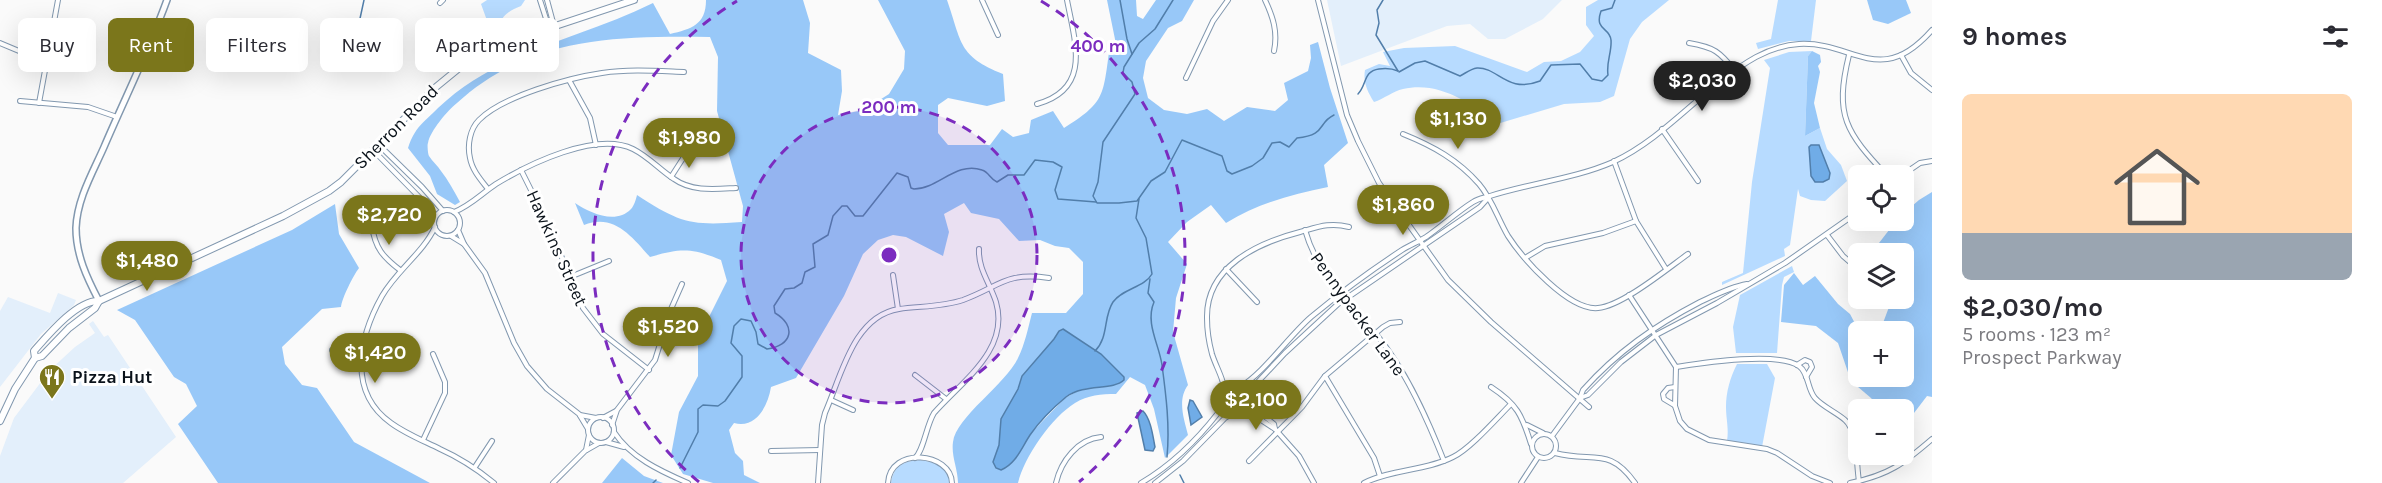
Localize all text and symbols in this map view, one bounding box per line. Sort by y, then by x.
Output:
chip: Buy [18,18,96,72]
chip: Rent [108,18,194,72]
chip: Filters [206,18,308,72]
chip: New [320,18,403,72]
chip: Apartment [415,18,559,72]
icon: filters [2319,20,2352,53]
text: 9 homes [1962,21,2068,52]
text: 400 m [1070,35,1126,57]
pin: $2,030 [1653,61,1751,112]
text: $2,030 [1668,69,1736,92]
street label: Sherron Road [349,80,443,174]
text: 200 m [861,96,917,118]
pin: $1,130 [1409,99,1507,150]
text: $1,130 [1429,107,1487,130]
pin: $1,980 [640,118,738,169]
text: $1,980 [657,126,721,149]
icon: home [2103,133,2211,241]
map controls [1848,165,1914,465]
button: locate [1848,165,1914,231]
pin: $1,860 [1354,185,1452,236]
street label: Hawkins Street [522,187,592,310]
text: $1,860 [1371,193,1435,216]
pin: $2,720 [340,195,438,246]
text: $2,720 [356,203,422,226]
pin: $1,480 [98,241,196,292]
button: layers [1848,243,1914,309]
centre of rings [879,245,899,265]
street label: Pennypacker Lane [1306,248,1410,380]
text: $1,480 [115,249,179,272]
text: $2,030/mo [1962,292,2103,323]
pin: $1,520 [619,307,717,358]
text: $1,520 [637,315,699,338]
button: + [1848,321,1914,387]
text: 5 rooms · 123 m² [1962,323,2111,346]
pin: $1,420 [326,333,424,384]
text: $1,420 [344,341,406,364]
text: Prospect Parkway [1962,346,2122,369]
restaurant icon: Pizza Hut [37,362,67,400]
place label: Pizza Hut [72,366,152,388]
pin: $2,100 [1207,380,1305,431]
text: $2,100 [1224,388,1288,411]
button: − [1848,399,1914,465]

